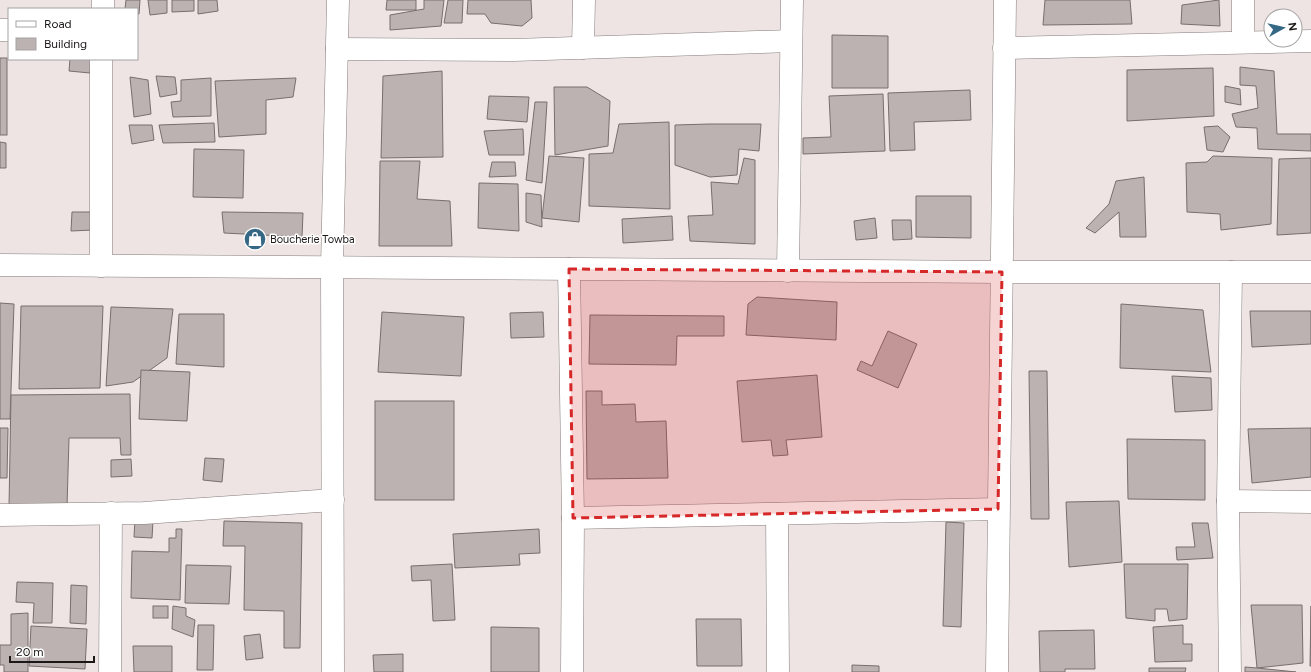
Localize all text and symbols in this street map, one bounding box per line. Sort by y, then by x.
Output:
legend [8,8,138,60]
north arrow [1263,8,1303,48]
text: Road [44,17,72,31]
text: N [1285,22,1299,32]
text: Building [44,37,87,51]
shop icon: Boucherie Towba [242,226,268,252]
place label: Boucherie Towba [270,233,355,246]
scale bar [10,638,94,664]
text: 20 m [16,645,44,659]

